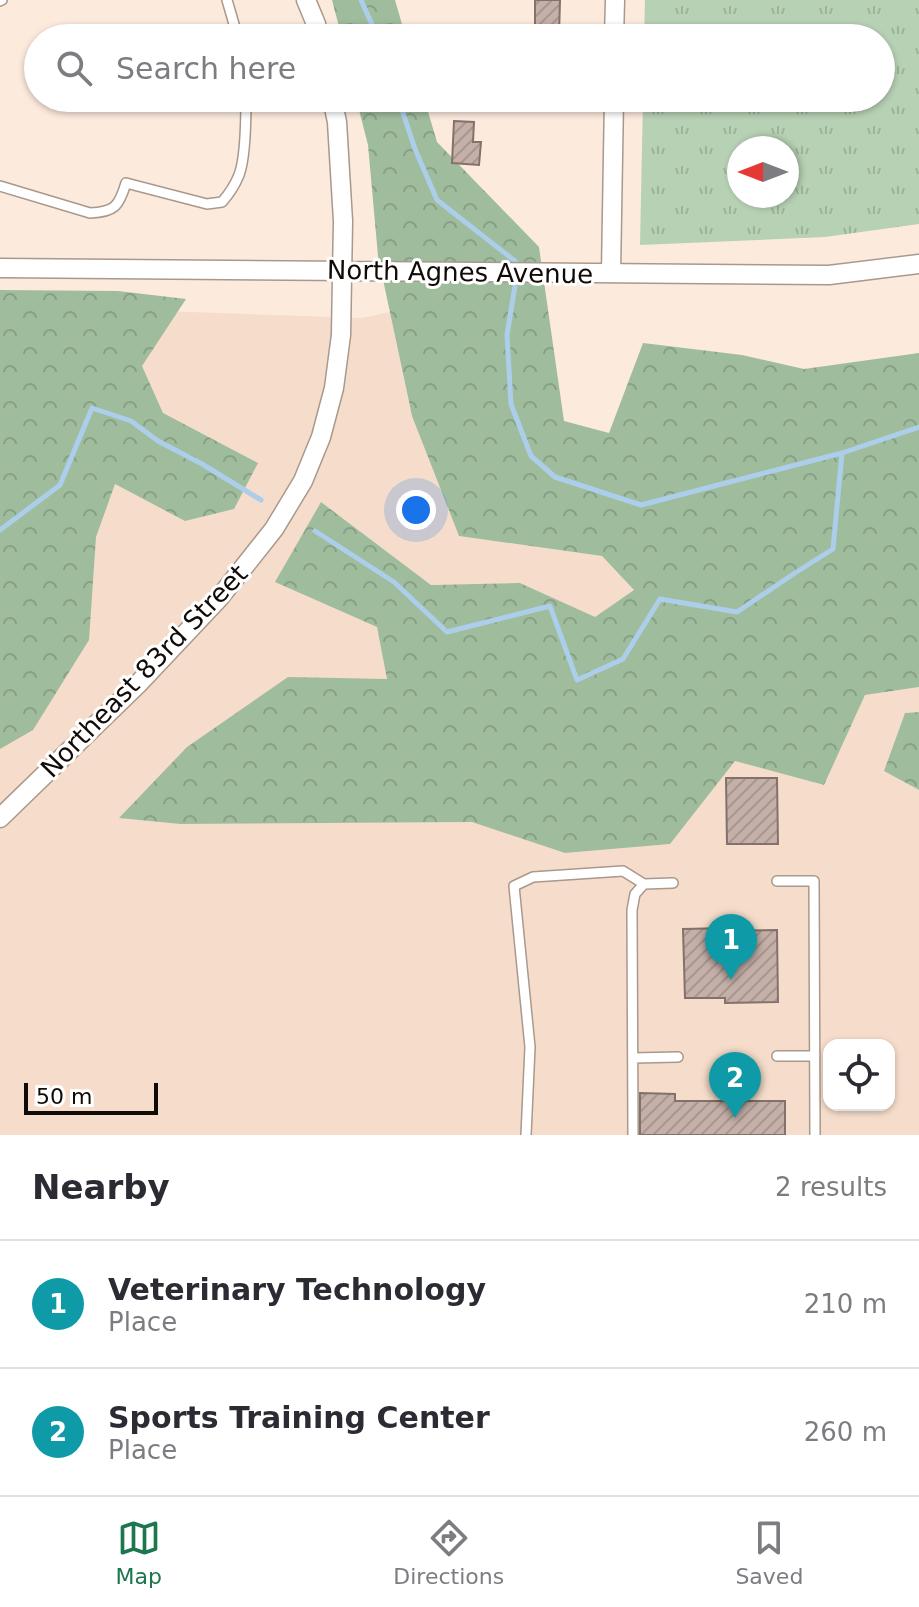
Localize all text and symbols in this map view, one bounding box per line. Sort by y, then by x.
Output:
search box [24,24,895,112]
icon: search [52,46,96,90]
text: Search here [116,51,296,86]
north arrow [727,136,799,208]
street label: North Agnes Avenue [327,255,593,289]
your location [396,490,436,530]
street label: Northeast 83rd Street [35,559,253,783]
pin: 1 [705,914,757,980]
map controls [823,1039,895,1111]
button: locate [823,1039,895,1111]
pin: 2 [709,1052,761,1118]
scale bar [24,1079,158,1115]
text: 50 m [36,1084,92,1109]
text: Nearby [32,1167,170,1207]
text: 2 results [775,1172,887,1202]
text: Veterinary Technology [108,1272,486,1307]
text: 1 [49,1289,67,1319]
text: 210 m [804,1289,887,1319]
text: Place [108,1307,177,1337]
text: Sports Training Center [108,1400,490,1435]
text: 2 [49,1417,67,1447]
text: 260 m [804,1417,887,1447]
text: Place [108,1435,177,1465]
tab: Map [116,1516,162,1589]
tab: Directions [393,1516,504,1589]
tab: Saved [735,1516,803,1589]

